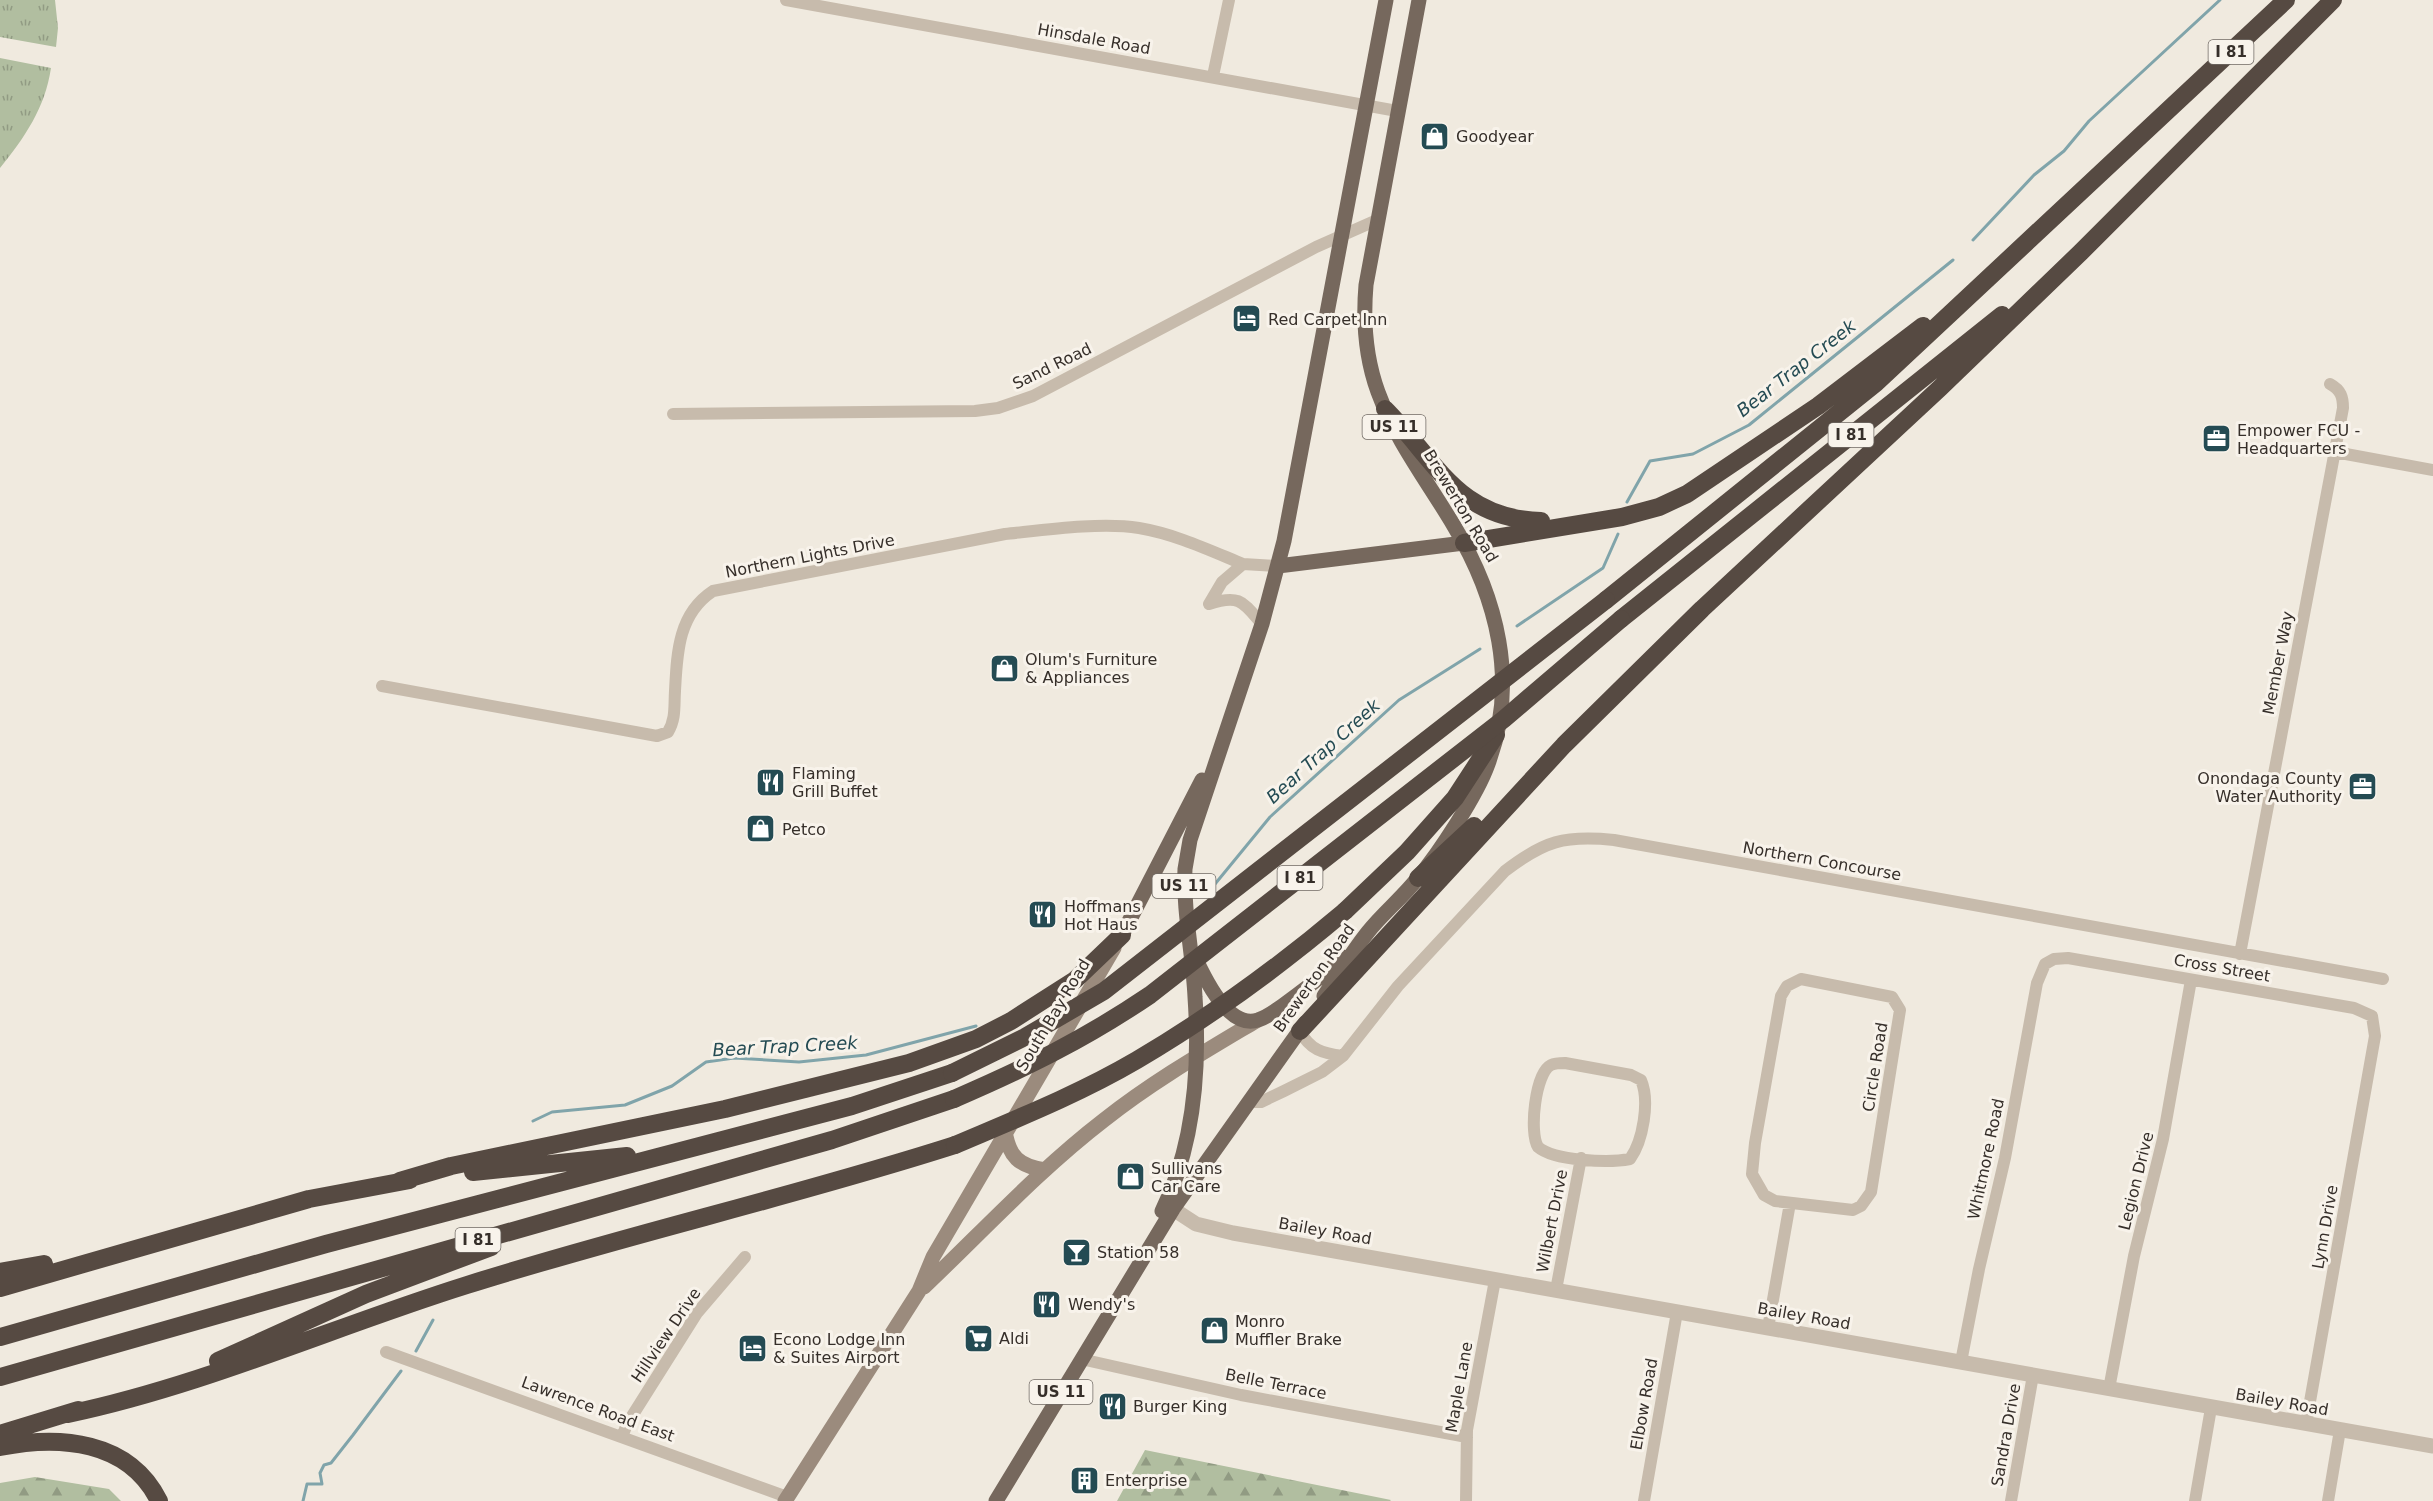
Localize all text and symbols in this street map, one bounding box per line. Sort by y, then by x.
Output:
street label: Hinsdale Road [1036,20,1152,58]
road number: I 81 [2208,40,2254,64]
shop icon: Goodyear [1419,120,1451,152]
place label: Goodyear [1456,127,1534,146]
hotel icon: Red Carpet Inn [1231,303,1263,335]
place label: Red Carpet Inn [1268,310,1387,329]
water label: Bear Trap Creek [1732,314,1861,421]
street label: Sand Road [1009,339,1095,393]
road number: US 11 [1362,415,1426,439]
place label: Empower FCU - Headquarters [2237,421,2360,458]
road number: I 81 [1828,423,1874,447]
office icon: Empower FCU - Headquarters [2200,423,2232,455]
street label: Brewerton Road [1420,446,1502,566]
street label: Northern Lights Drive [724,530,896,582]
street label: Member Way [2259,610,2297,716]
place label: Olum's Furniture & Appliances [1025,650,1157,687]
shop icon: Olum's Furniture & Appliances [988,652,1020,684]
water label: Bear Trap Creek [1262,694,1385,807]
place label: Flaming Grill Buffet [792,764,878,801]
restaurant icon: Flaming Grill Buffet [755,766,787,798]
place label: Onondaga County Water Authority [2197,769,2342,806]
office icon: Onondaga County Water Authority [2347,771,2379,803]
shop icon: Petco [745,813,777,845]
place label: Petco [782,820,826,839]
street label: Northern Concourse [1741,838,1903,884]
road number: I 81 [1278,866,1322,890]
road number: US 11 [1152,874,1216,898]
place label: Hoffmans Hot Haus [1064,897,1141,934]
restaurant icon: Hoffmans Hot Haus [1027,899,1059,931]
street label: Brewerton Road [1270,920,1358,1036]
street label: Cross Street [2172,950,2272,986]
street label: South Bay Road [1012,956,1094,1074]
street label: Circle Road [1859,1021,1891,1113]
water label: Bear Trap Creek [712,1032,860,1060]
street label: Whitmore Road [1964,1097,2008,1221]
street label: Legion Drive [2115,1130,2157,1232]
place label: Sullivans Car Care [1151,1159,1222,1196]
shop icon: Sullivans Car Care [1114,1161,1146,1193]
street label: Wilbert Drive [1533,1168,1571,1274]
street label: Lynn Drive [2308,1184,2342,1270]
street label: Bailey Road [1277,1213,1373,1249]
road number: I 81 [456,1228,500,1252]
bar icon: Station 58 [1060,1236,1092,1268]
place label: Station 58 [1097,1243,1179,1262]
street label: Hillview Drive [627,1284,705,1386]
restaurant icon: Wendy's [1031,1288,1063,1320]
place label: Wendy's [1068,1295,1135,1314]
street label: Bailey Road [1756,1298,1852,1334]
place label: Monro Muffler Brake [1235,1312,1342,1349]
shop icon: Monro Muffler Brake [1198,1314,1230,1346]
supermarket icon: Aldi [962,1322,994,1354]
place label: Aldi [999,1329,1029,1348]
place label: Econo Lodge Inn & Suites Airport [773,1330,905,1367]
hotel icon: Econo Lodge Inn & Suites Airport [736,1332,768,1364]
street label: Maple Lane [1442,1340,1476,1434]
street label: Elbow Road [1627,1357,1661,1451]
street label: Belle Terrace [1224,1365,1328,1403]
street label: Lawrence Road East [519,1372,677,1446]
road number: US 11 [1030,1380,1092,1404]
street label: Sandra Drive [1988,1382,2024,1488]
street label: Bailey Road [2234,1384,2330,1420]
restaurant icon: Burger King [1096,1390,1128,1422]
place label: Burger King [1133,1397,1227,1416]
building icon: Enterprise [1068,1464,1100,1496]
place label: Enterprise [1105,1471,1187,1490]

